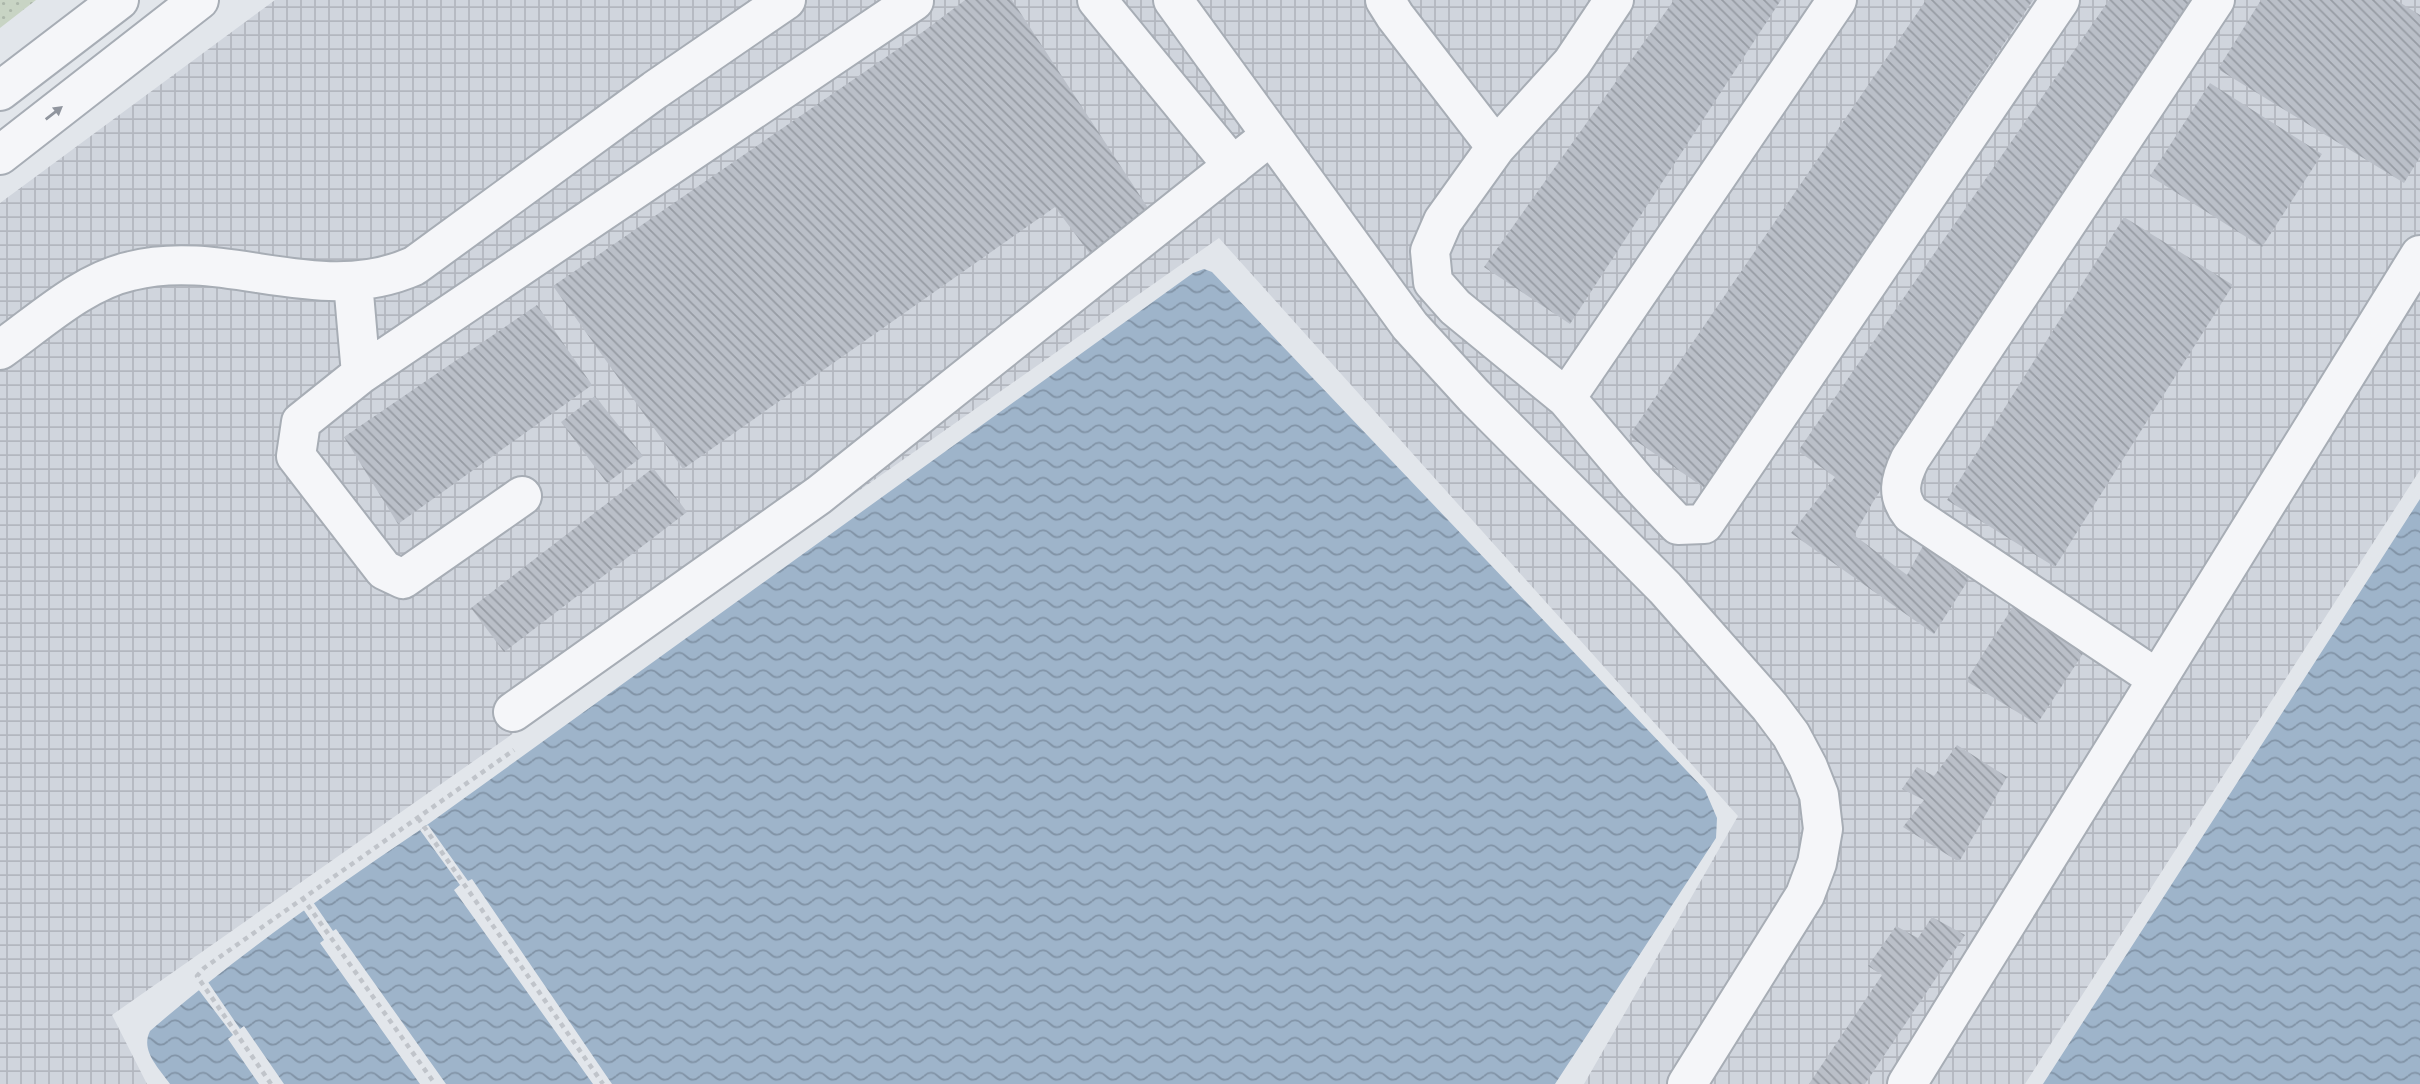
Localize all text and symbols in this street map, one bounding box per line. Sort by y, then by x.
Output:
one-way arrow [45,106,63,120]

